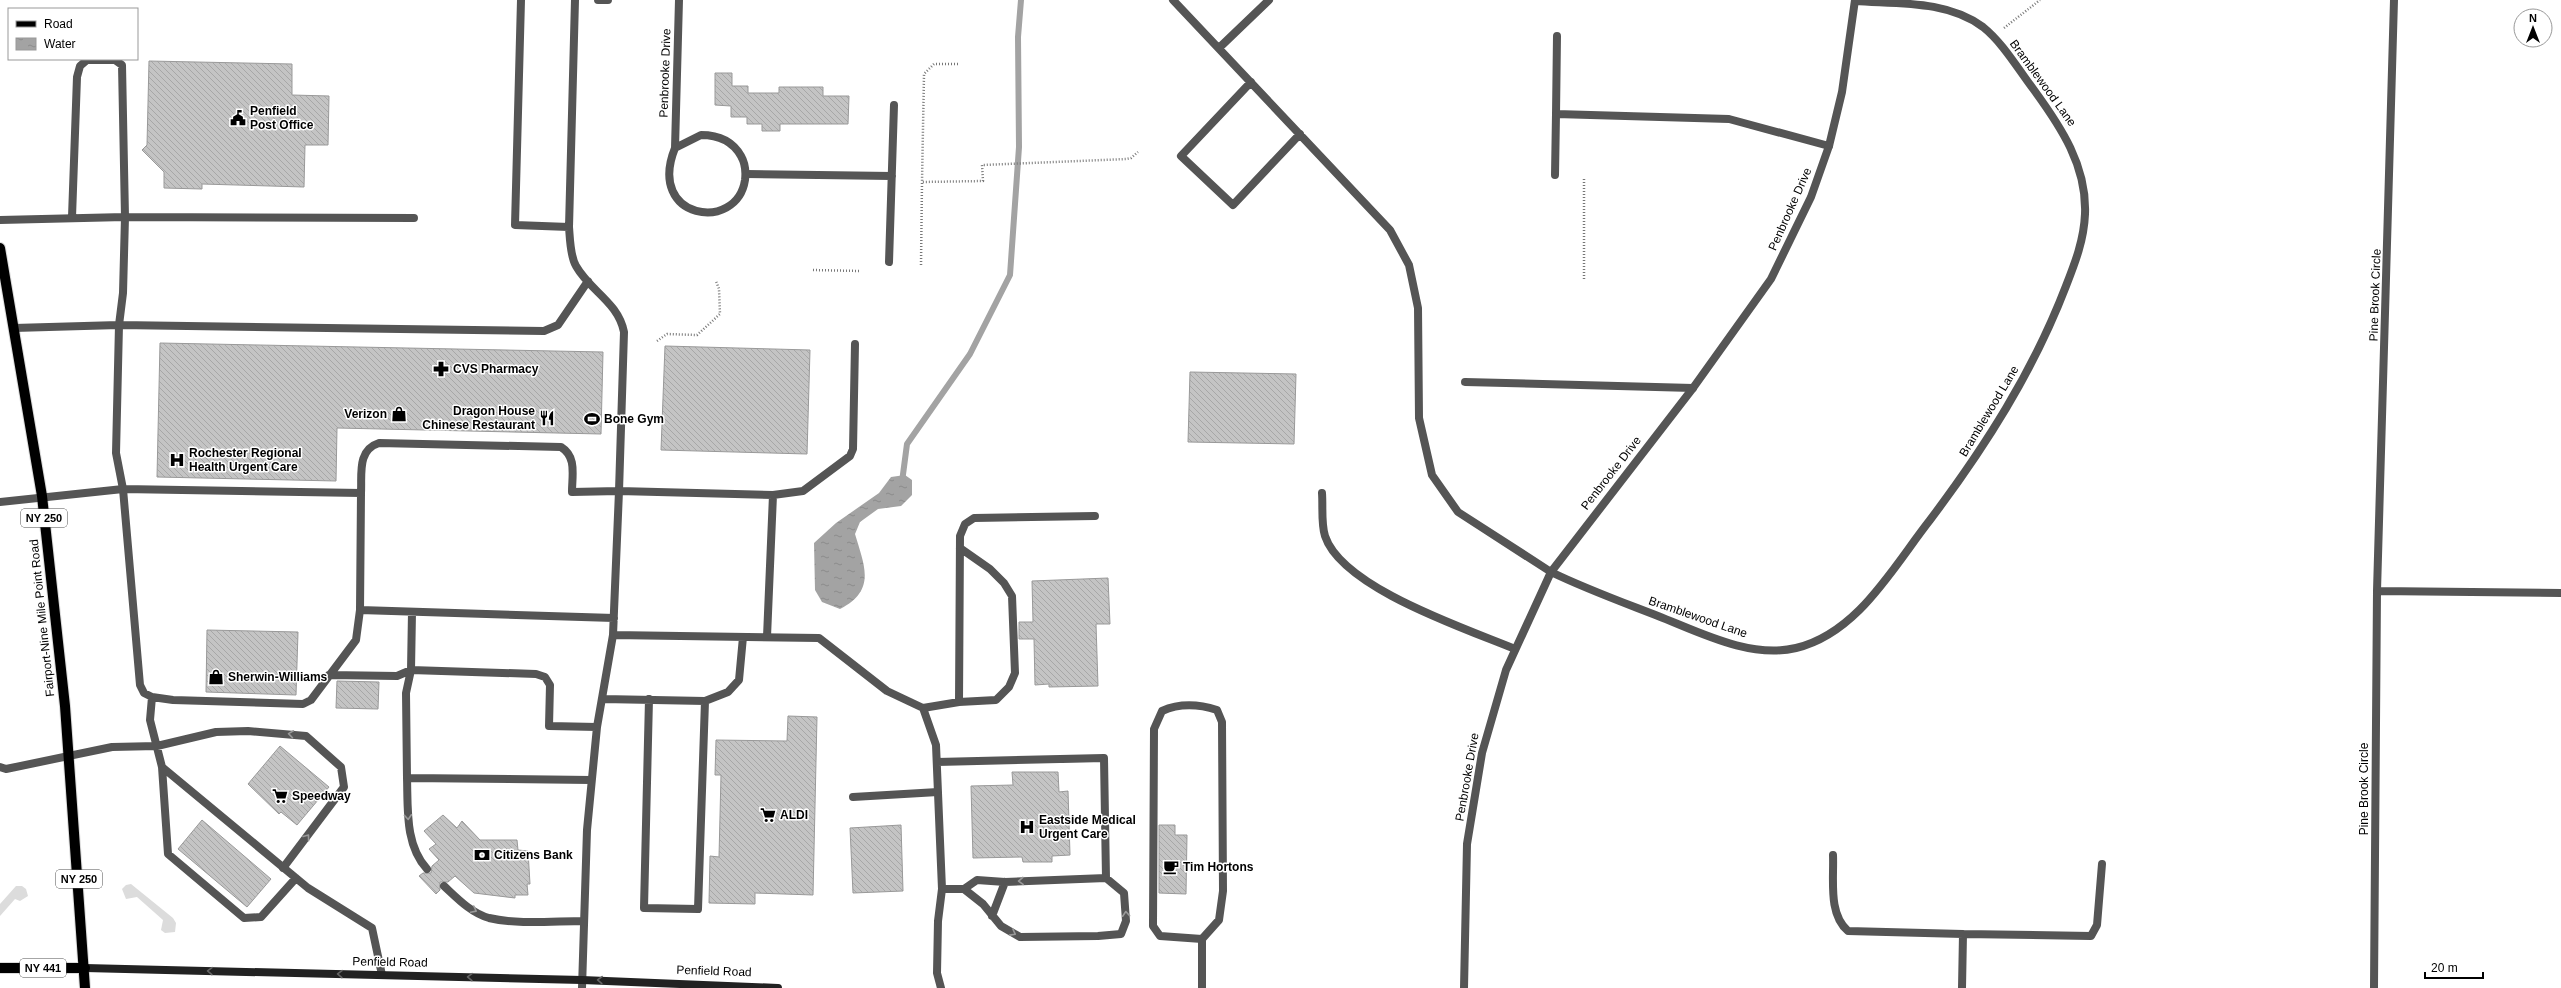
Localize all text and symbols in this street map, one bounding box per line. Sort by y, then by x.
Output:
legend [8,8,138,60]
north arrow [2513,8,2553,48]
text: N [2529,12,2537,24]
text: Road [44,17,73,31]
street label: Penbrooke Drive [656,28,674,118]
text: Water [44,37,76,51]
street label: Bramblewood Lane [2007,37,2079,129]
place label: Penfield Post Office [250,104,314,132]
public building icon: Penfield Post Office [229,109,247,127]
street label: Penbrooke Drive [1765,165,1815,253]
street label: Pine Brook Circle [2366,248,2384,342]
pharmacy icon: CVS Pharmacy [432,360,450,378]
place label: CVS Pharmacy [453,362,539,376]
street label: Bramblewood Lane [1956,363,2022,459]
place label: Dragon House Chinese Restaurant [422,404,535,432]
shop icon: Verizon [390,405,408,423]
place label: Verizon [344,407,387,421]
restaurant icon: Dragon House Chinese Restaurant [538,409,556,427]
sports icon: Bone Gym [583,410,601,428]
place label: Bone Gym [604,412,664,426]
street label: Penbrooke Drive [1578,433,1644,513]
place label: Rochester Regional Health Urgent Care [189,446,302,474]
hospital icon: Rochester Regional Health Urgent Care [168,451,186,469]
road number: NY 250 [21,509,67,527]
street label: Fairport-Nine Mile Point Road [27,539,57,697]
street label: Bramblewood Lane [1647,594,1749,641]
shop icon: Sherwin-Williams [207,668,225,686]
place label: Sherwin-Williams [228,670,328,684]
one-way arrow [288,730,294,739]
street label: Penbrooke Drive [1452,731,1482,822]
street label: Pine Brook Circle [2357,742,2371,835]
supermarket icon: Speedway [271,787,289,805]
place label: Speedway [292,789,351,803]
supermarket icon: ALDI [759,806,777,824]
place label: ALDI [780,808,808,822]
place label: Eastside Medical Urgent Care [1039,813,1136,841]
one-way arrow [404,814,413,820]
hospital icon: Eastside Medical Urgent Care [1018,818,1036,836]
one-way arrow [302,834,309,841]
bank icon: Citizens Bank [473,846,491,864]
place label: Citizens Bank [494,848,573,862]
cafe icon: Tim Hortons [1162,858,1180,876]
place label: Tim Hortons [1183,860,1254,874]
road number: NY 250 [56,870,102,888]
one-way arrow [1018,877,1024,885]
one-way arrow [470,905,477,913]
one-way arrow [1121,911,1130,917]
one-way arrow [1009,928,1016,936]
street label: Penfield Road [352,954,428,970]
scale bar [2425,954,2483,980]
road number: NY 441 [20,959,66,977]
text: 20 m [2431,961,2458,975]
street label: Penfield Road [676,963,752,979]
one-way arrow [207,967,213,975]
one-way arrow [337,970,343,978]
one-way arrow [467,973,473,981]
one-way arrow [597,976,603,985]

